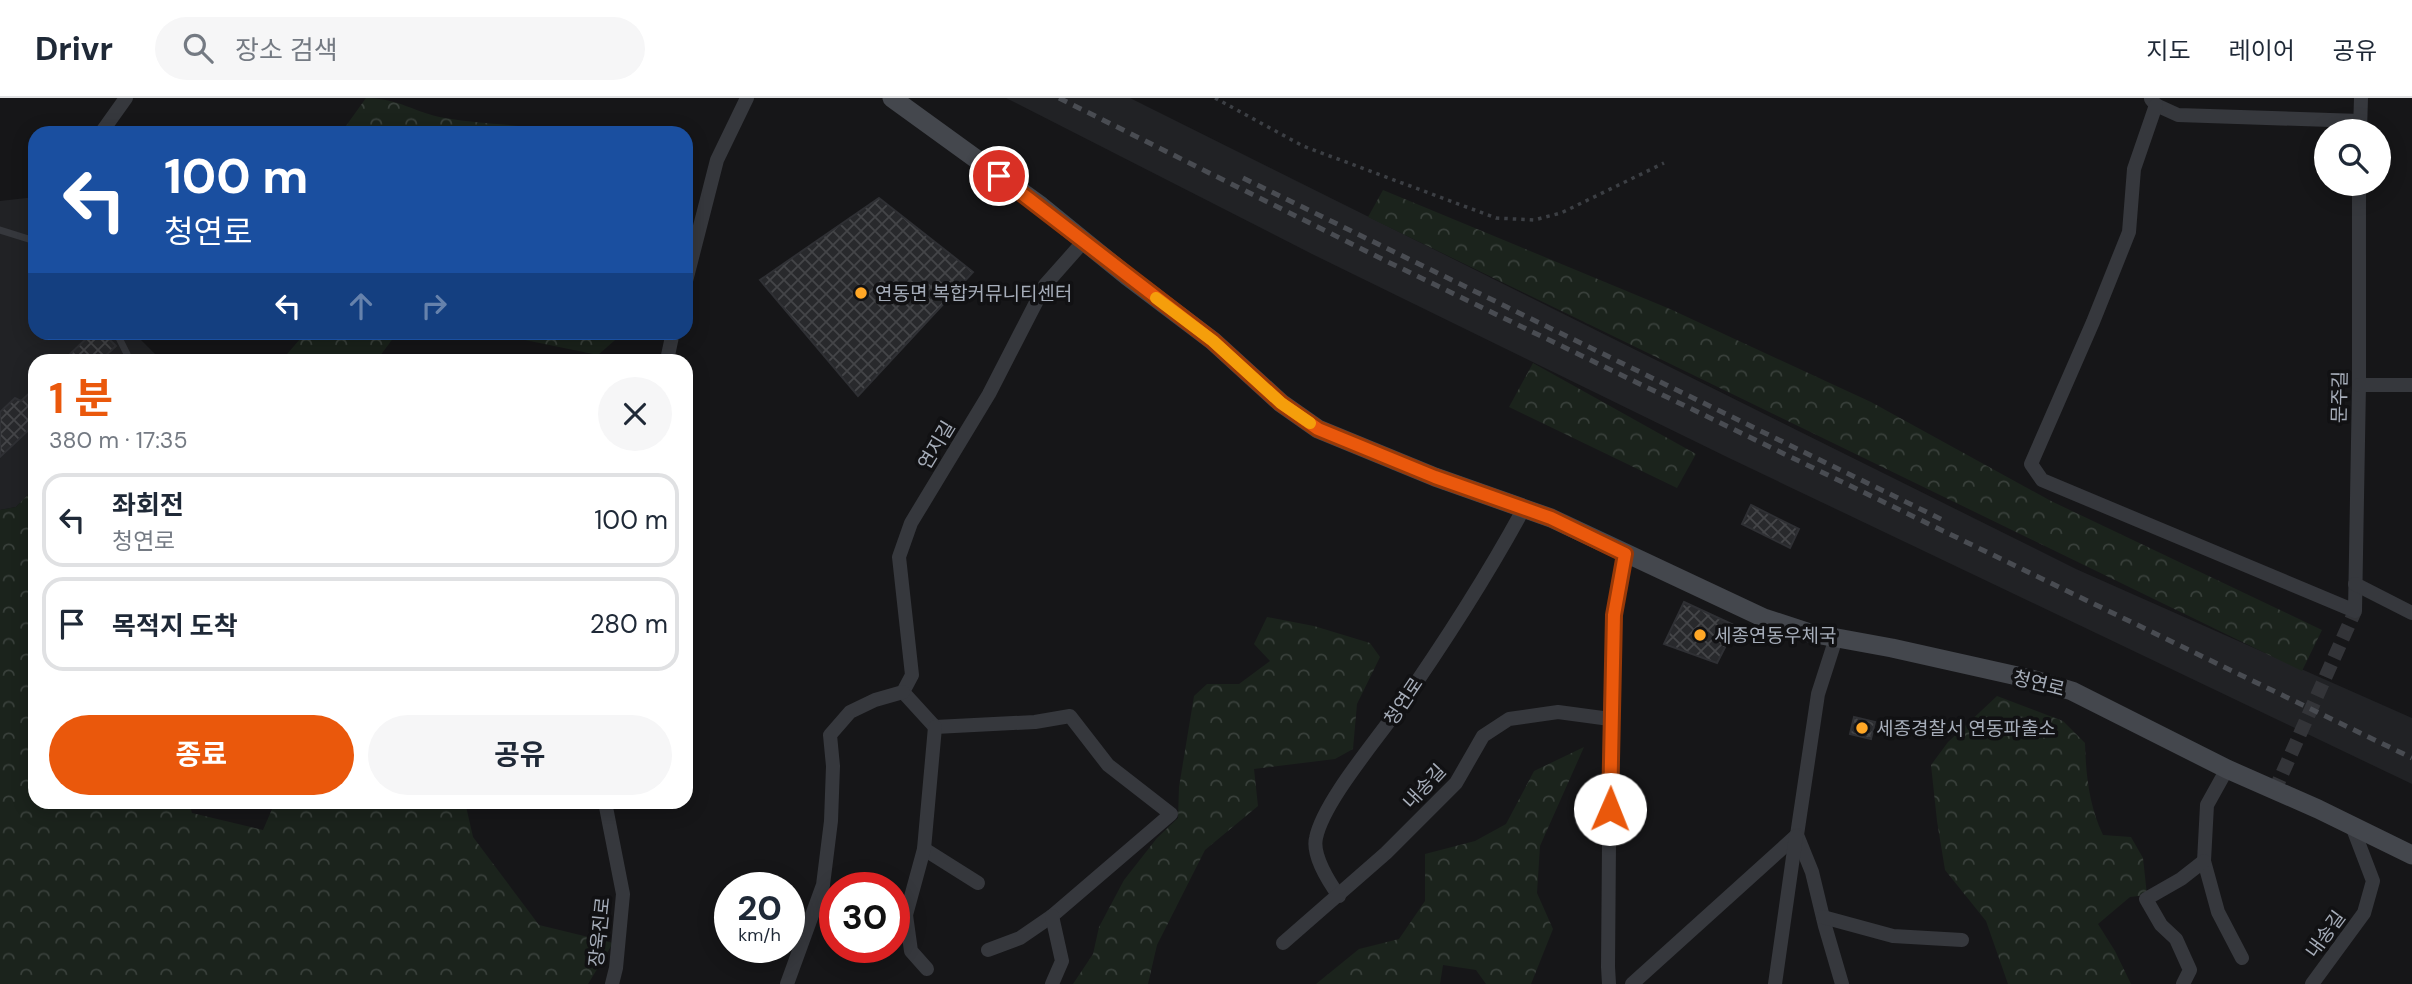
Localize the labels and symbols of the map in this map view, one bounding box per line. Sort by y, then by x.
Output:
pin [969,146,1029,206]
place label: 연동면 복합커뮤니티센터 [875,281,1072,306]
marker: 연동면 복합커뮤니티센터 [853,285,869,301]
street label: 문주길 [2327,371,2352,423]
street label: 연지길 [912,416,961,474]
place label: 세종연동우체국 [1714,623,1836,648]
marker: 세종연동우체국 [1692,627,1708,643]
street label: 청연로 [2010,665,2067,702]
street label: 청연로 [1378,673,1428,730]
place label: 세종경찰서 연동파출소 [1876,716,2056,741]
marker: 세종경찰서 연동파출소 [1854,720,1870,736]
street label: 내송길 [1397,759,1451,814]
position arrow [1573,772,1647,846]
speed limit sign: 30 [819,872,910,963]
street label: 장욱진로 [583,896,616,968]
street label: 내송길 [2300,906,2351,963]

